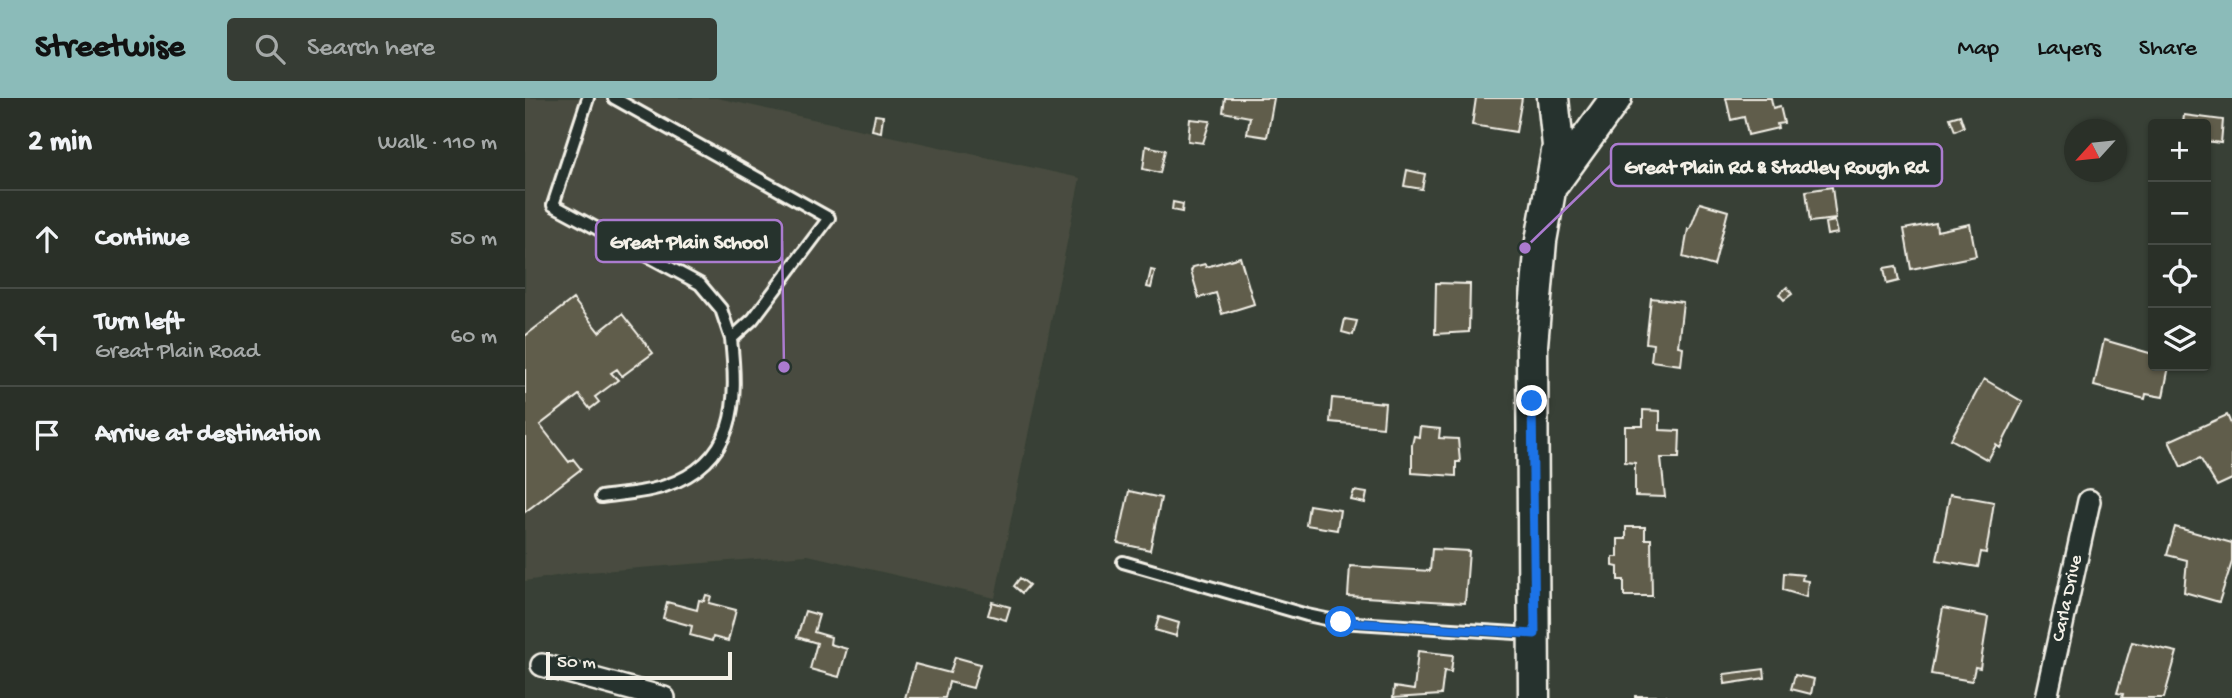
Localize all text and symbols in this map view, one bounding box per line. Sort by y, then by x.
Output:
search box [227,18,717,81]
text: Streetwise [35,30,185,68]
icon: search [251,30,289,68]
text: Search here [307,34,435,65]
text: Map [1957,35,1999,64]
text: Layers [2037,35,2101,64]
text: Share [2139,35,2197,64]
north arrow [2064,119,2127,182]
map controls [2148,119,2211,371]
button: + [2148,119,2211,182]
text: 2 min [28,126,92,161]
text: Walk · 110 m [378,130,497,157]
callout: Great Plain Rd & Stadley Rough Rd [1611,144,1942,186]
text: Great Plain Rd & Stadley Rough Rd [1624,157,1930,182]
button: − [2148,182,2211,245]
icon: ahead [28,220,66,258]
callout: Great Plain School [596,220,782,262]
text: Continue [95,224,189,255]
text: 50 m [450,226,497,253]
text: Great Plain School [610,232,769,257]
button: locate [2148,245,2211,308]
text: Turn left [95,308,183,339]
button: layers [2148,308,2211,371]
icon: left [28,318,66,356]
text: 60 m [451,324,497,351]
text: Great Plain Road [95,339,259,366]
route end [1516,385,1547,416]
icon: arrive [28,416,66,454]
text: Arrive at destination [95,420,320,451]
street label: Carla Drive [2047,553,2088,644]
route start [1325,606,1356,637]
scale bar [546,649,731,681]
text: 50 m [557,652,596,675]

